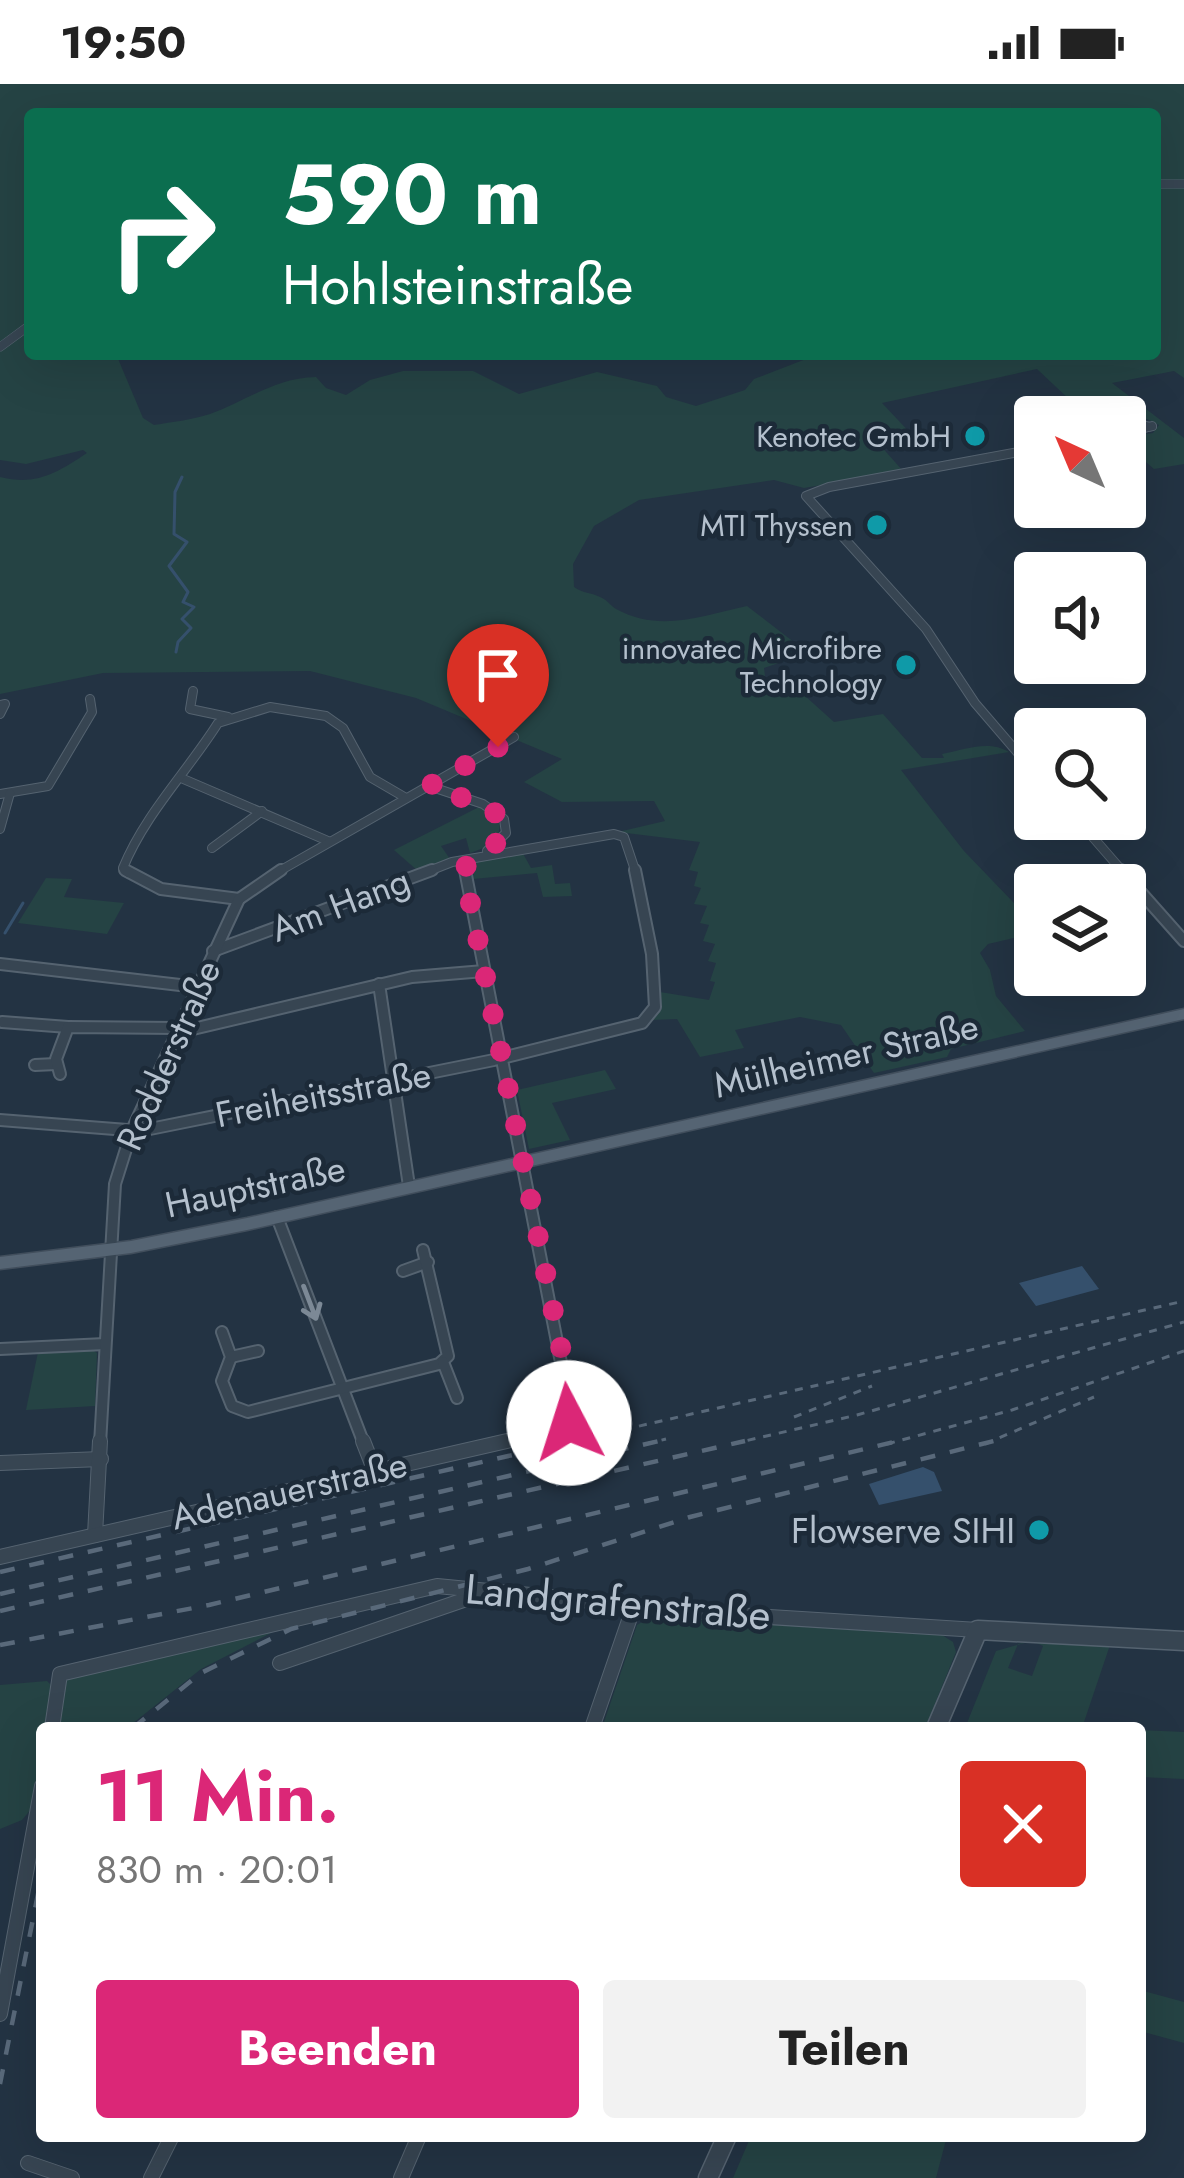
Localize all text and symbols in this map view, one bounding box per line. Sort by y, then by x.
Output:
text: 19:50 [60,10,186,75]
text: 590 m [282,134,542,256]
icon: right [84,156,240,312]
text: Hohlsteinstraße [282,246,633,324]
north arrow [1014,396,1146,528]
map controls [1014,396,1146,996]
place label: Kenotec GmbH [756,415,951,458]
marker: Kenotec GmbH [962,423,988,449]
place label: MTI Thyssen [700,504,853,547]
marker: MTI Thyssen [864,512,890,538]
button: sound [1014,552,1146,684]
pin [447,624,549,747]
place label: innovatec Microfibre Technology [622,627,883,704]
icon: arrive [465,642,531,708]
marker: innovatec Microfibre Technology [893,652,919,678]
button: search [1014,708,1146,840]
street label: Am Hang [263,854,417,954]
button: layers [1014,864,1146,996]
street label: Rodderstraße [103,952,233,1158]
street label: Mülheimer Straße [709,999,983,1111]
street label: Freiheitsstraße [211,1048,435,1140]
street label: Hauptstraße [160,1142,350,1230]
one-way arrow [301,1283,323,1320]
position arrow [506,1360,632,1486]
street label: Adenauerstraße [166,1438,412,1542]
place label: Flowserve SIHI [791,1504,1015,1556]
marker: Flowserve SIHI [1026,1517,1052,1543]
street label: Landgrafenstraße [463,1558,773,1646]
text: 11 Min. [96,1744,340,1848]
button: close [960,1761,1086,1887]
text: 830 m · 20:01 [96,1841,337,1898]
button: Beenden [96,1980,579,2118]
button: Teilen [603,1980,1086,2118]

